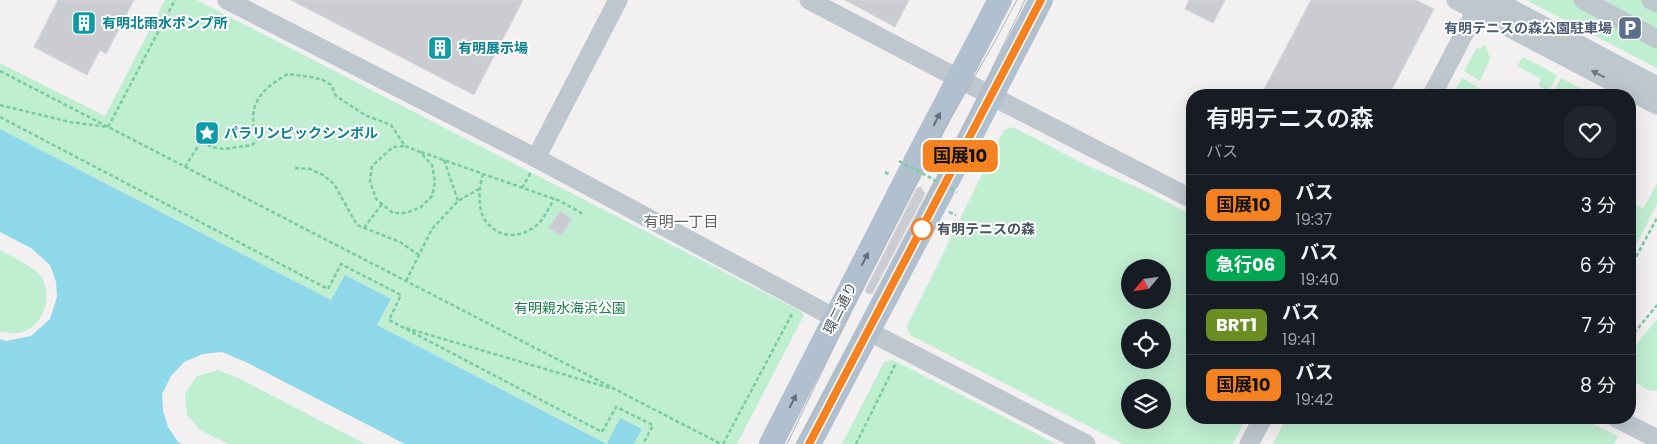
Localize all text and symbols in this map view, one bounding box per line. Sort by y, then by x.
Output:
building icon: 有明北雨水ポンプ所 [71,10,97,36]
place label: 有明北雨水ポンプ所 [102,13,228,33]
parking icon: 有明テニスの森公園駐車場 [1617,15,1643,41]
place label: 有明テニスの森公園駐車場 [1444,18,1612,38]
building icon: 有明展示場 [427,35,453,61]
place label: 有明展示場 [458,38,528,58]
one-way arrow [1591,70,1605,78]
text: 有明テニスの森 [1206,102,1374,135]
button: heart [1564,106,1616,158]
one-way arrow [933,111,941,126]
place icon: パラリンピックシンボル [194,120,220,146]
place label: パラリンピックシンボル [224,123,378,143]
line badge: 国展10 [925,140,995,172]
text: バス [1206,140,1238,163]
text: 国展10 [933,143,987,168]
text: バス [1296,179,1334,206]
text: 国展10 [1216,192,1271,217]
text: 3 分 [1581,192,1616,219]
text: 19:37 [1296,208,1332,231]
district label: 有明一丁目 [643,211,719,232]
marker: 有明テニスの森 [911,218,933,240]
place label: 有明テニスの森 [937,219,1035,239]
text: バス [1300,239,1338,266]
one-way arrow [861,252,869,266]
text: 急行06 [1216,252,1275,277]
text: 6 分 [1580,252,1616,279]
north arrow [1121,259,1171,309]
map controls [1121,259,1171,429]
text: 19:40 [1300,268,1339,291]
street label: 環二通り [818,279,862,337]
park label: 有明親水海浜公園 [514,298,626,318]
text: バス [1282,299,1320,326]
text: BRT1 [1216,312,1257,337]
text: 7 分 [1582,312,1616,339]
button: locate [1121,319,1171,369]
text: 19:41 [1282,328,1316,351]
text: バス [1296,359,1334,386]
text: 国展10 [1216,372,1271,397]
text: 8 分 [1580,372,1616,399]
button: layers [1121,379,1171,429]
text: 19:42 [1296,388,1333,411]
one-way arrow [789,393,797,408]

